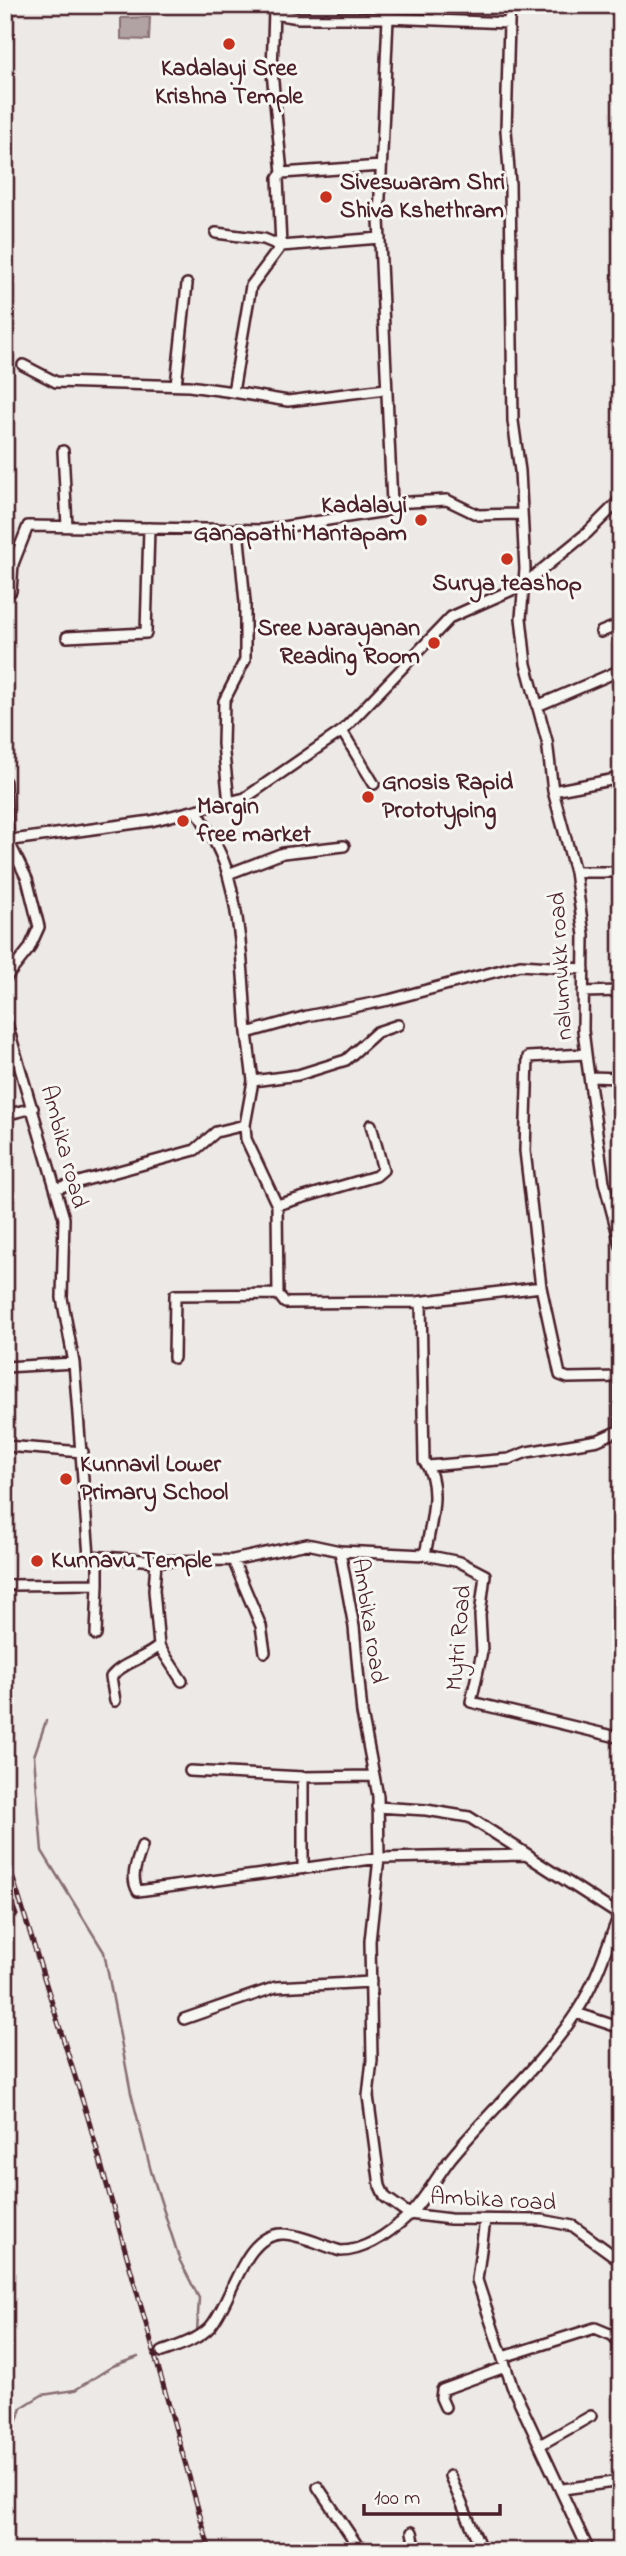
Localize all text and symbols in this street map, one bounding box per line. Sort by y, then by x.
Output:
marker: Kadalayi Sree Krishna Temple [221,36,237,52]
place label: Kadalayi Sree Krishna Temple [155,52,304,115]
place label: Siveswaram Shri Shiva Kshethram [340,166,505,229]
marker: Siveswaram Shri Shiva Kshethram [318,189,334,205]
place label: Kadalayi Ganapathi Mantapam [193,489,407,552]
marker: Kadalayi Ganapathi Mantapam [413,512,429,528]
marker: Surya teashop [499,551,515,567]
place label: Surya teashop [432,567,582,603]
place label: Sree Narayanan Reading Room [257,612,420,676]
marker: Sree Narayanan Reading Room [426,635,442,651]
place label: Gnosis Rapid Prototyping [382,766,514,830]
marker: Gnosis Rapid Prototyping [360,789,376,805]
place label: Margin free market [196,790,312,853]
marker: Margin free market [175,813,191,829]
street label: nalumukk road [541,891,583,1041]
street label: Ambika road [30,1081,96,1213]
place label: Kunnavil Lower Primary School [80,1448,228,1512]
marker: Kunnavil Lower Primary School [58,1471,74,1487]
place label: Kunnavu Temple [51,1544,213,1579]
marker: Kunnavu Temple [29,1553,45,1569]
street label: Ambika road [341,1556,395,1687]
street label: Mytri Road [438,1583,483,1692]
street label: Ambika road [429,2180,557,2222]
scale bar [364,2472,500,2516]
text: 100 m [374,2484,420,2514]

